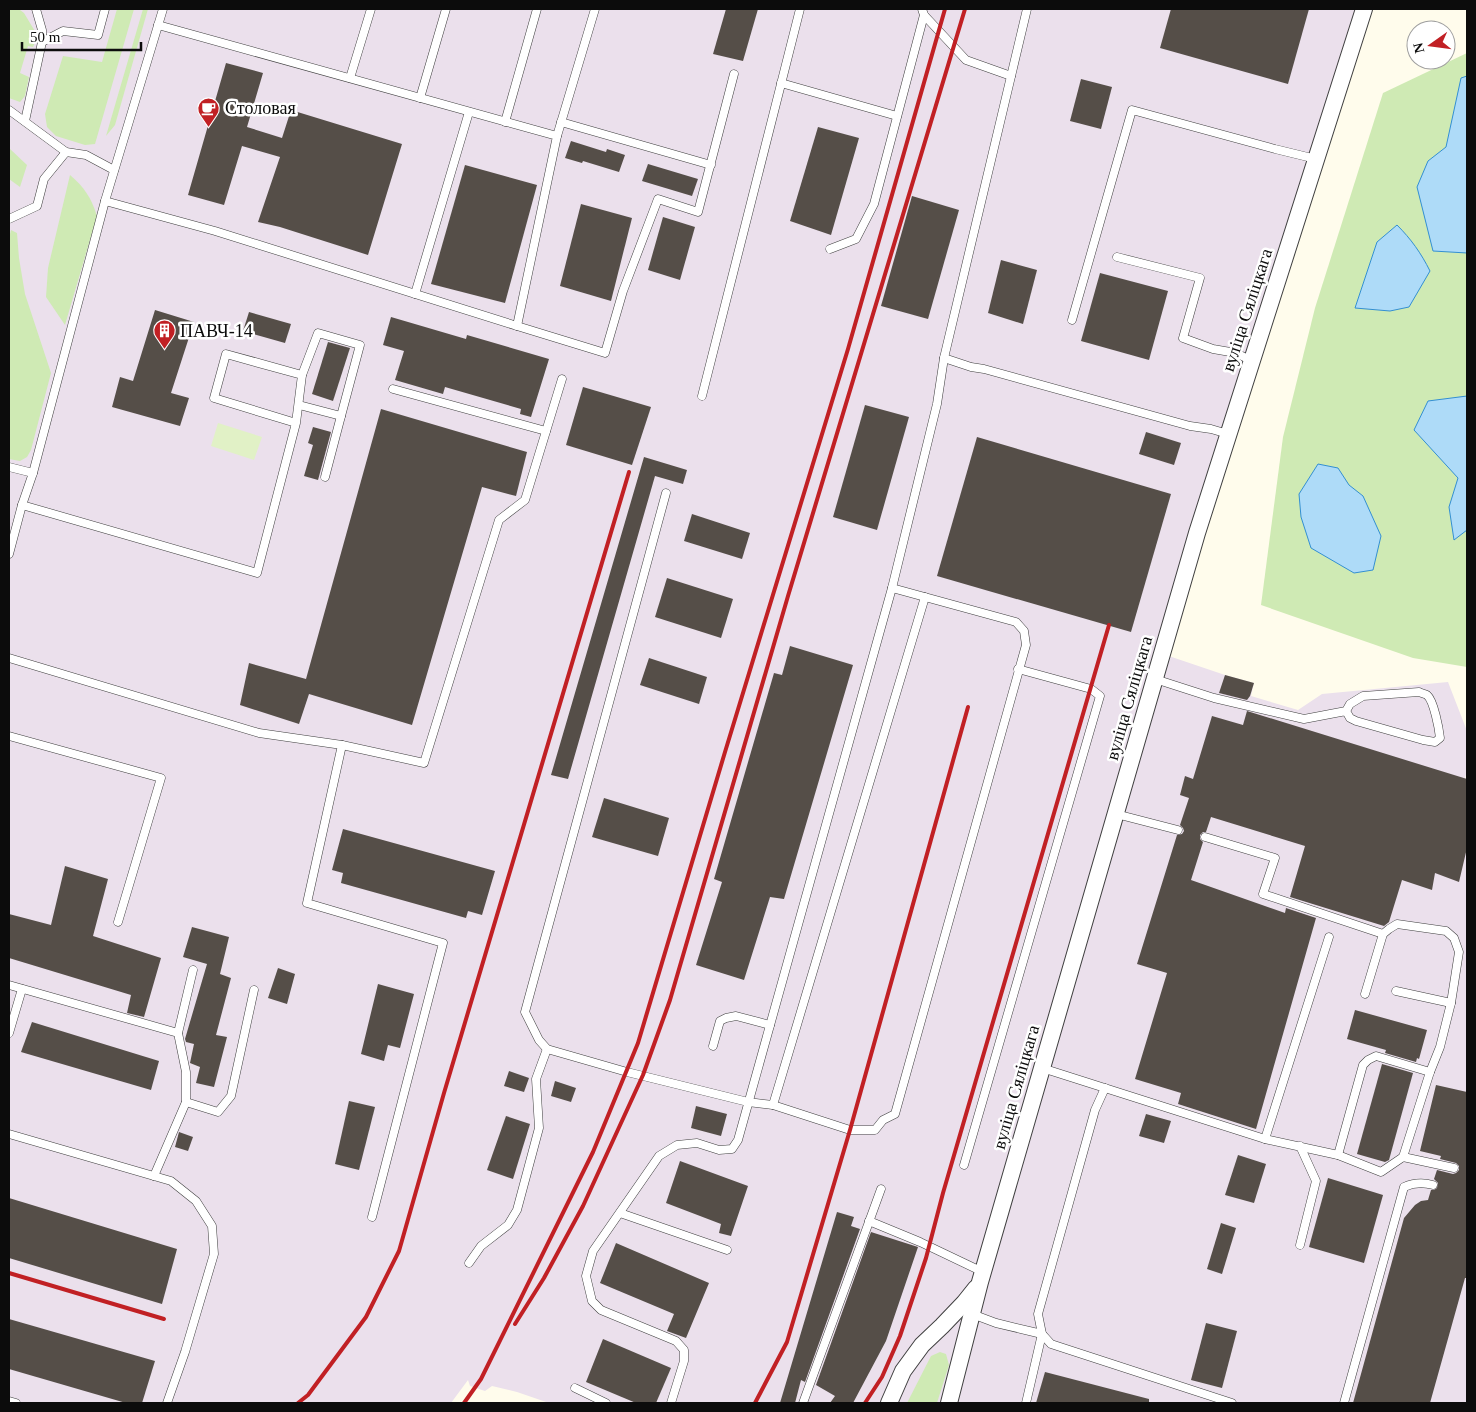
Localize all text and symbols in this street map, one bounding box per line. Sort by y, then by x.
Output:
scale bar [22,20,141,52]
north arrow [1406,20,1456,70]
text: 50 m [30,29,61,45]
text: N [1410,41,1427,55]
cafe icon: Столовая [197,96,221,127]
place label: Столовая [225,98,296,118]
street label: вуліца Сяліцкага [1218,246,1276,374]
building icon: ПАВЧ-14 [152,319,176,350]
place label: ПАВЧ-14 [180,321,253,341]
street label: вуліца Сяліцкага [1102,634,1156,762]
street label: вуліца Сяліцкага [989,1023,1043,1151]

